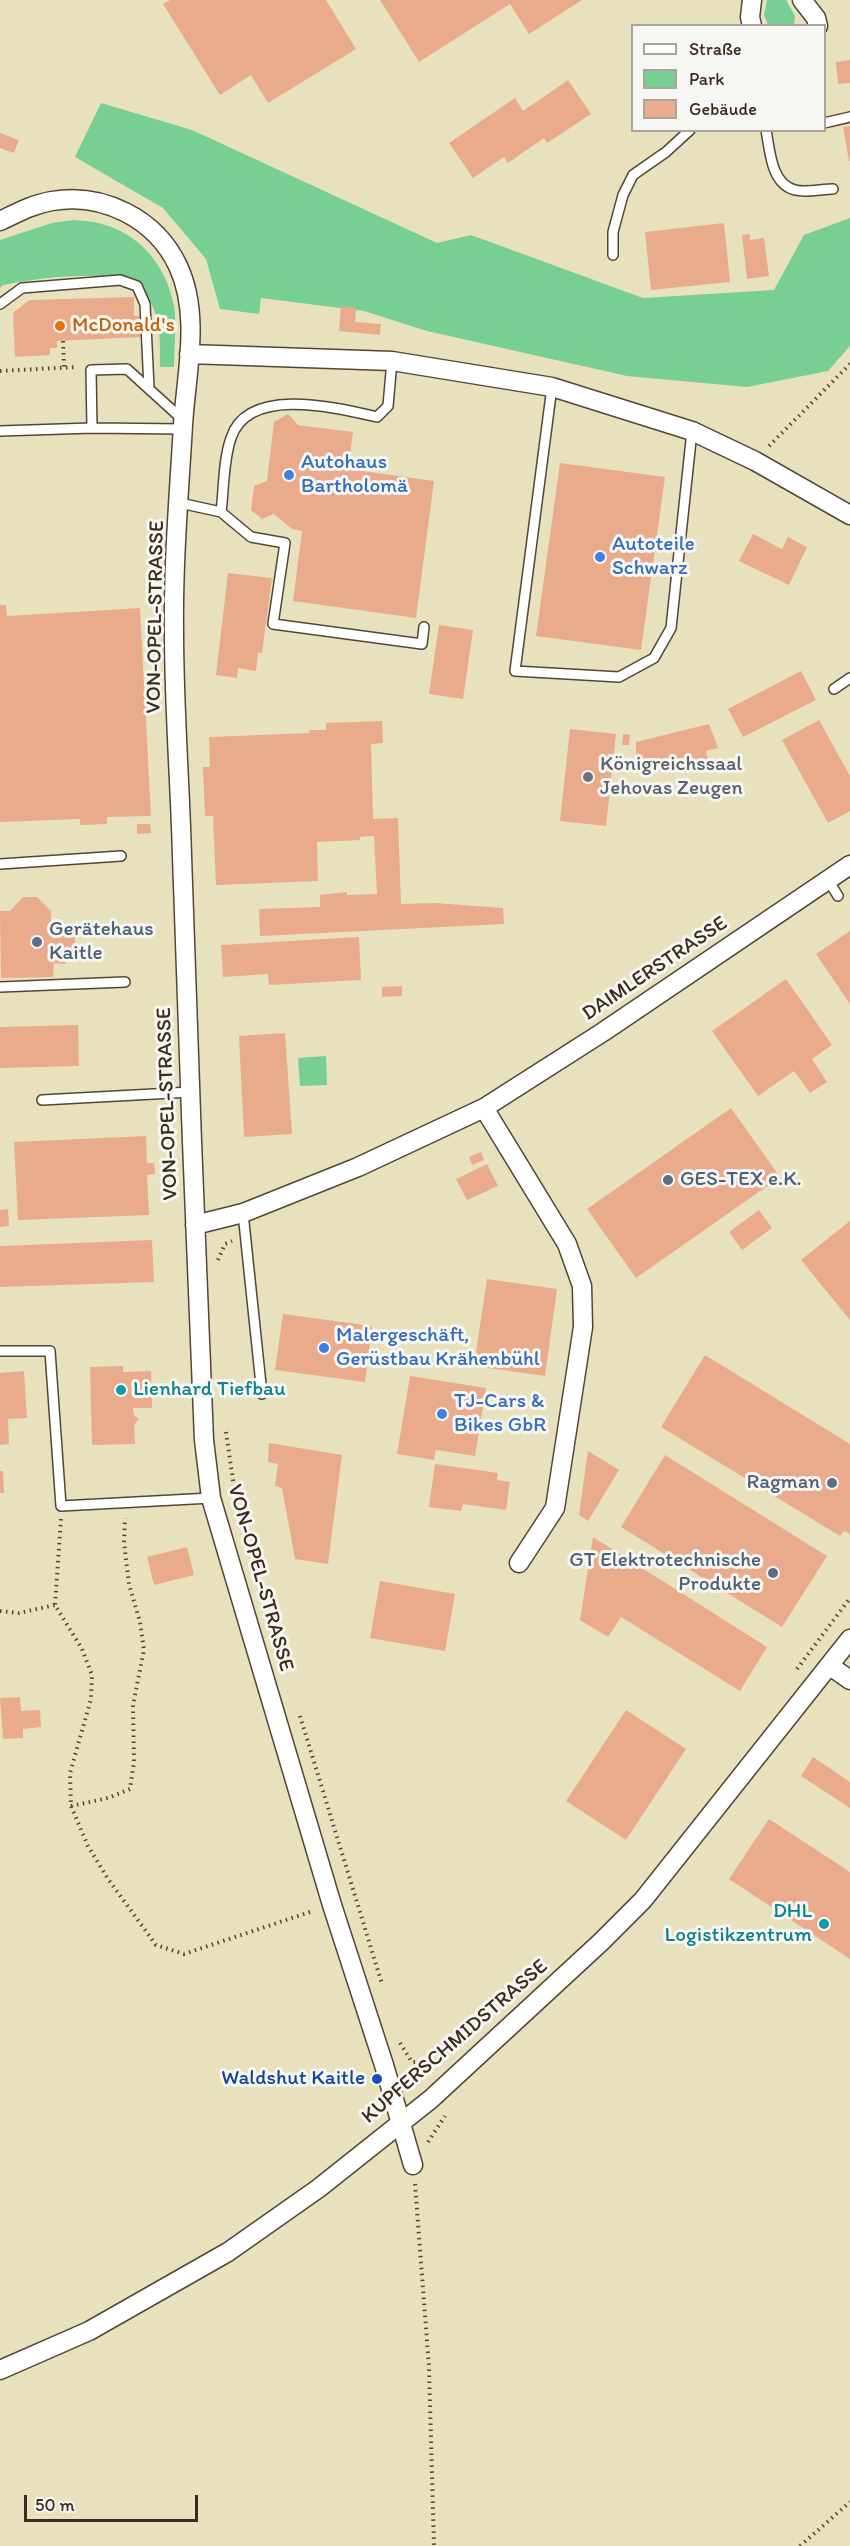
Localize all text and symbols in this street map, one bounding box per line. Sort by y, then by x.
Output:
legend [631,24,826,132]
text: Straße [689,38,742,60]
text: Park [689,68,724,90]
text: Gebäude [689,98,757,120]
place label: McDonald's [72,313,175,339]
marker: McDonald's [53,319,67,333]
place label: Autohaus Bartholomä [301,450,408,500]
marker: Autohaus Bartholomä [282,468,296,482]
street label: VON-OPEL-STRASSE [142,520,170,714]
place label: Autoteile Schwarz [612,532,695,582]
marker: Autoteile Schwarz [593,550,607,564]
place label: Königreichssaal Jehovas Zeugen [600,752,743,802]
marker: Königreichssaal Jehovas Zeugen [581,770,595,784]
street label: DAIMLERSTRASSE [578,911,732,1027]
place label: Gerätehaus Kaitle [49,917,154,967]
marker: Gerätehaus Kaitle [30,935,44,949]
street label: VON-OPEL-STRASSE [152,1007,184,1201]
place label: GES-TEX e.K. [680,1167,802,1193]
marker: GES-TEX e.K. [661,1173,675,1187]
place label: Malergeschäft, Gerüstbau Krähenbühl [336,1323,540,1373]
marker: Malergeschäft, Gerüstbau Krähenbühl [317,1341,331,1355]
place label: Lienhard Tiefbau [133,1377,286,1403]
marker: Lienhard Tiefbau [114,1383,128,1397]
place label: TJ-Cars & Bikes GbR [454,1389,546,1439]
marker: TJ-Cars & Bikes GbR [435,1407,449,1421]
place label: Ragman [746,1470,820,1496]
marker: Ragman [825,1476,839,1490]
street label: VON-OPEL-STRASSE [221,1482,299,1674]
place label: GT Elektrotechnische Produkte [569,1548,761,1598]
marker: GT Elektrotechnische Produkte [766,1566,780,1580]
place label: DHL Logistikzentrum [665,1899,812,1949]
marker: DHL Logistikzentrum [817,1917,831,1931]
street label: KUPFERSCHMIDSTRASSE [357,1954,553,2130]
place label: Waldshut Kaitle [221,2066,365,2092]
marker: Waldshut Kaitle [370,2072,384,2086]
scale bar [27,2483,201,2521]
text: 50 m [35,2494,75,2516]

